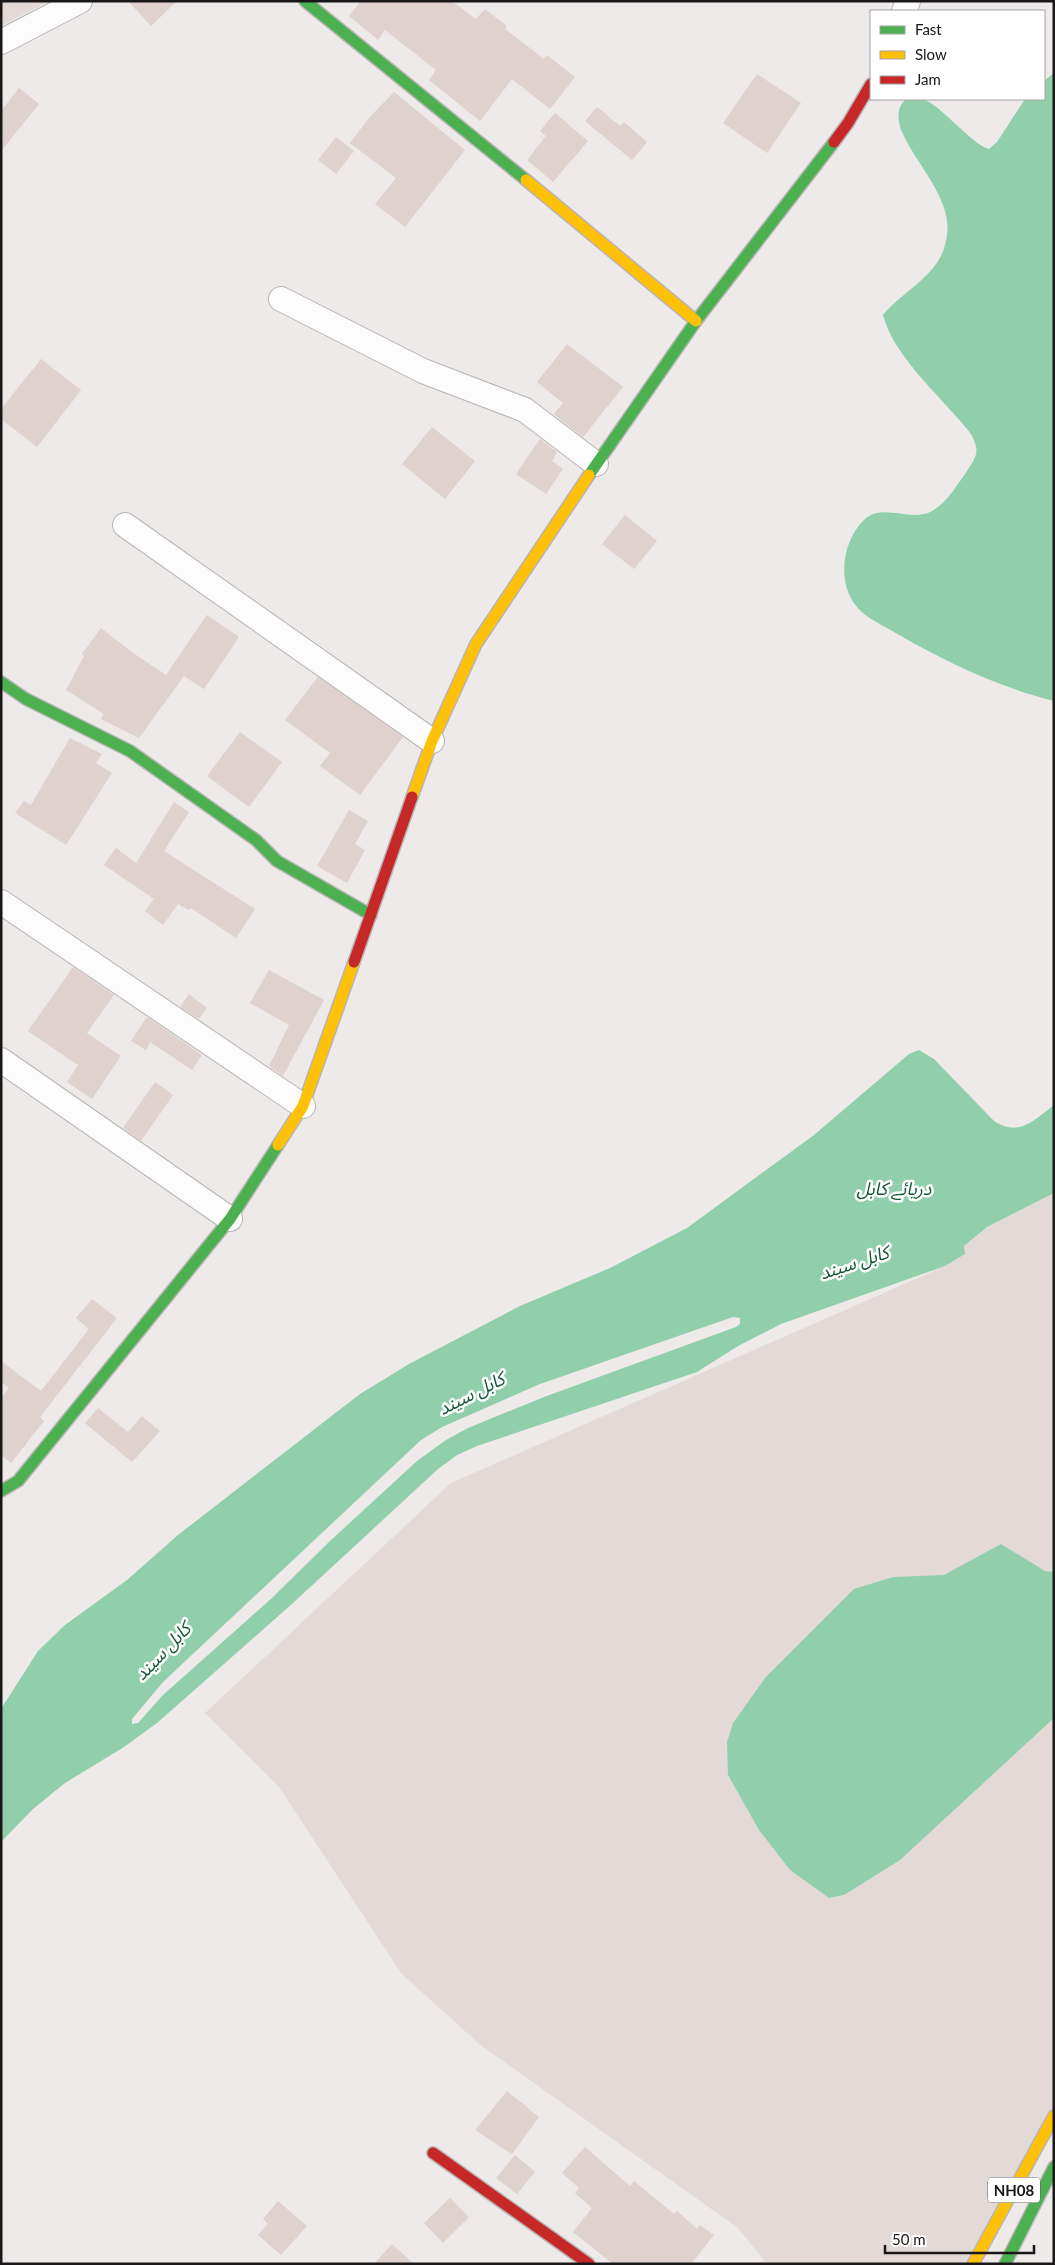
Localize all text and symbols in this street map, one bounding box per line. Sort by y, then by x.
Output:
legend [870,10,1045,100]
text: Fast [915,20,942,38]
text: Slow [915,45,947,63]
text: Jam [915,70,941,88]
water label: دریائے کابل [857,1177,932,1200]
water label: کابل سيند [817,1239,895,1284]
water label: کابل سيند [434,1365,511,1420]
water label: کابل سيند [129,1615,198,1685]
road number: NH08 [988,2178,1040,2202]
scale bar [885,2222,1034,2254]
text: 50 m [892,2230,926,2248]

